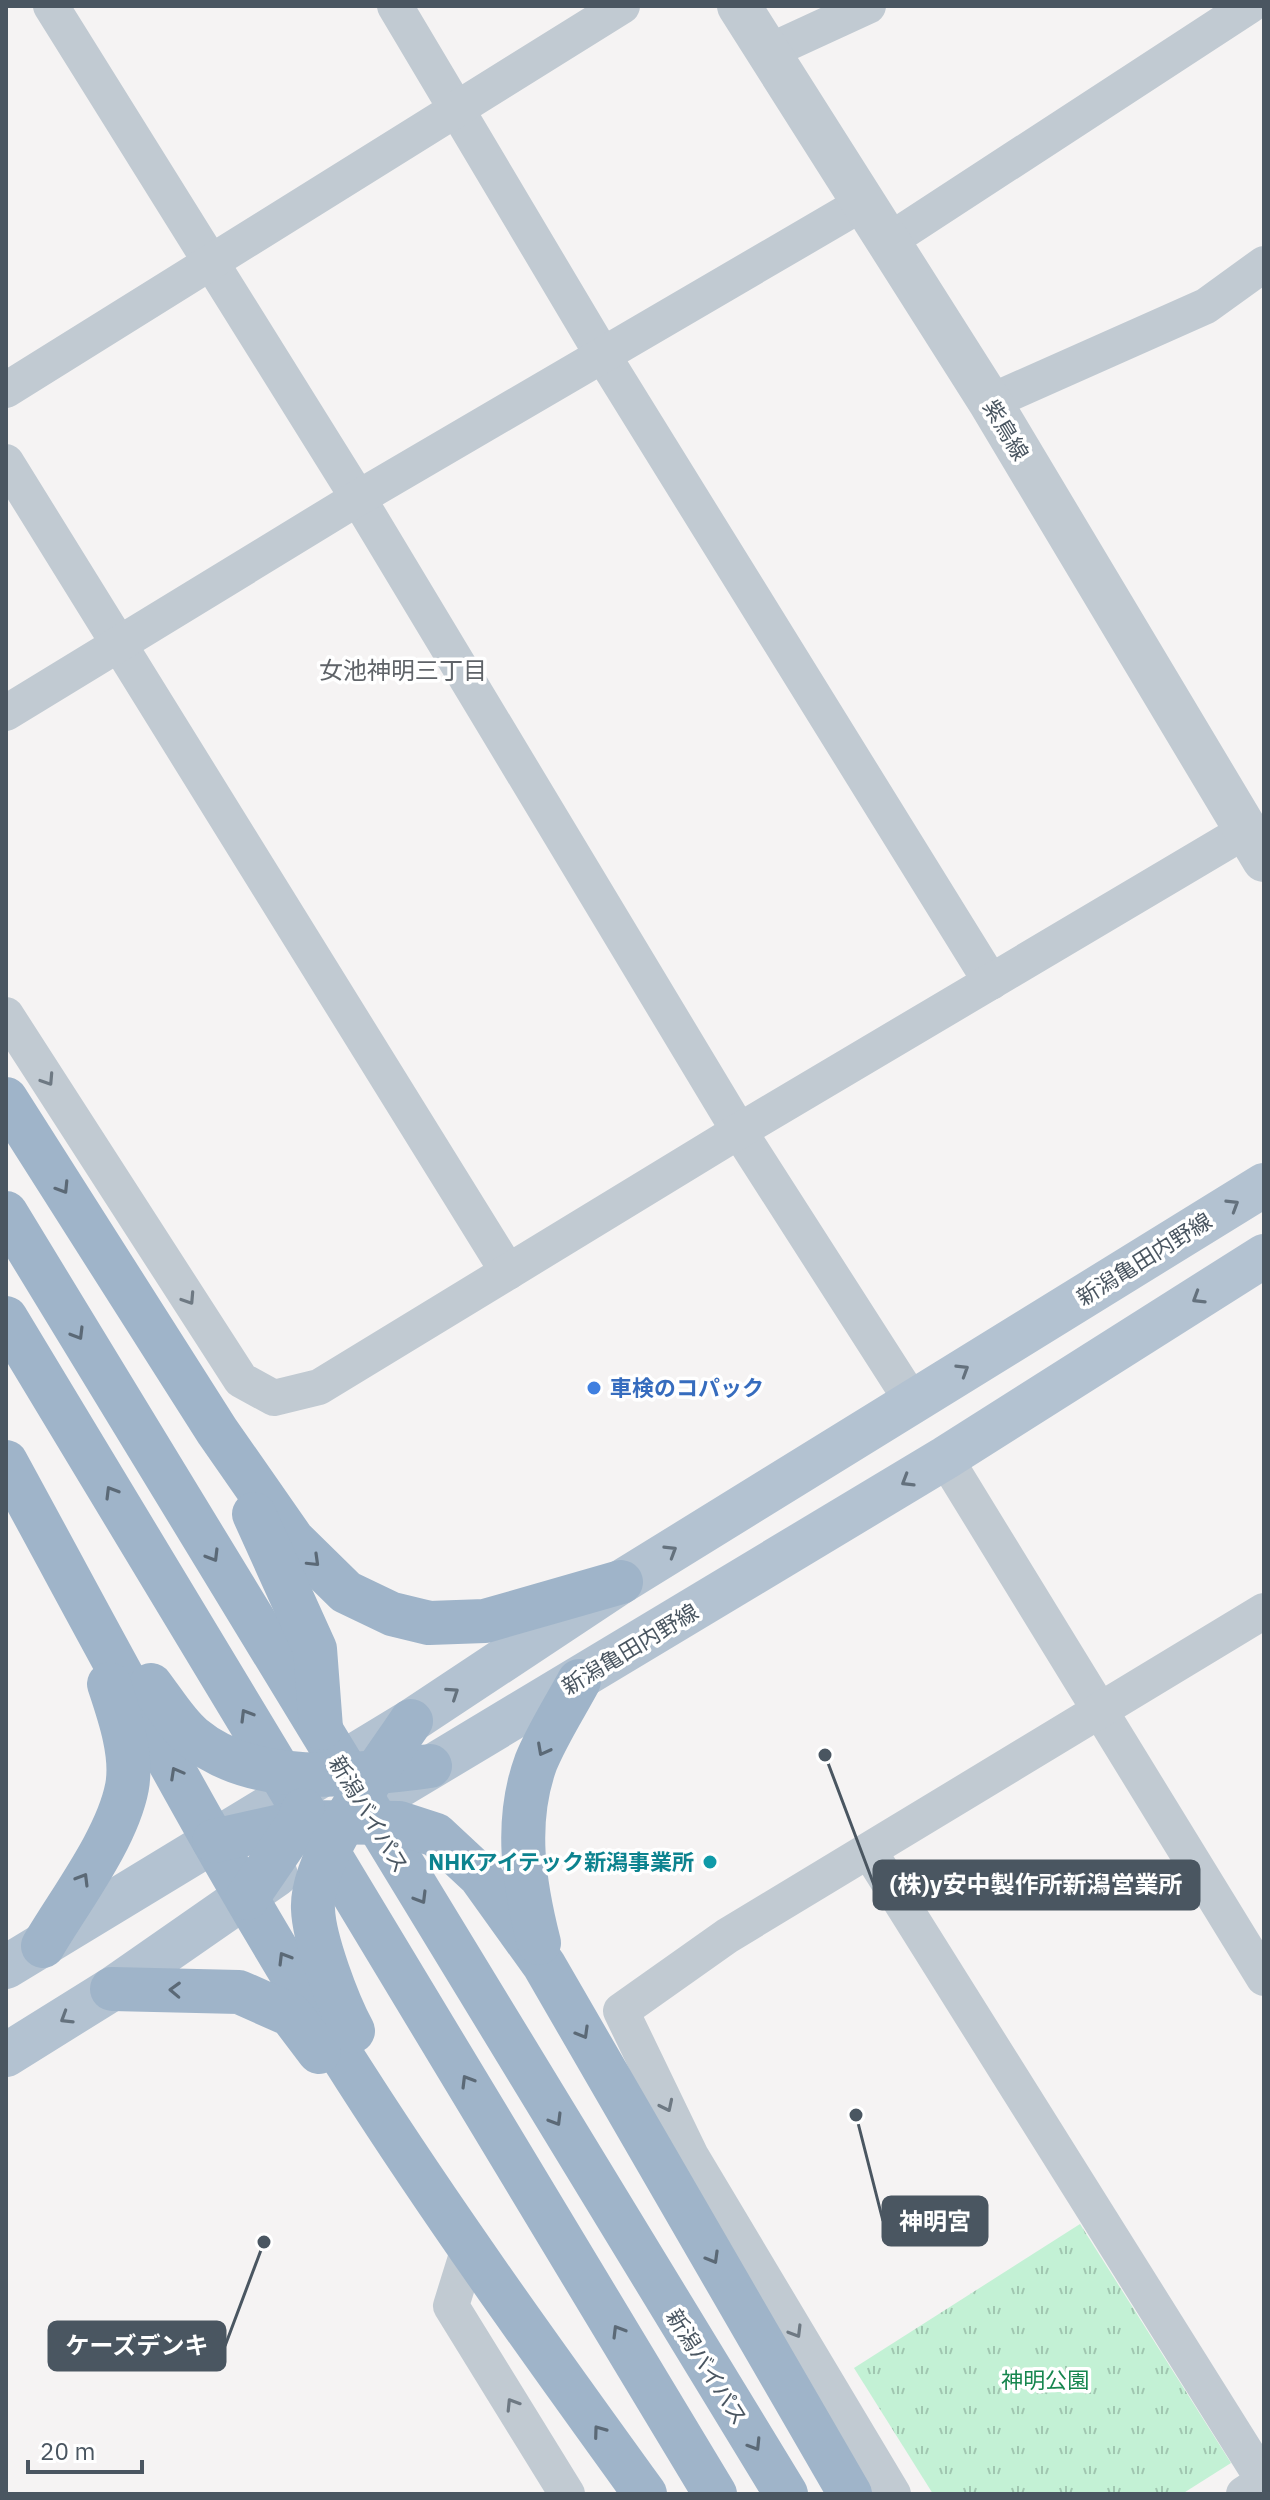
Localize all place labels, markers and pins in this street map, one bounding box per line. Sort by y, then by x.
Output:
place label: 車検のコパック [610,1373,764,1402]
marker: 車検のコパック [585,1379,603,1397]
place label: NHKアイテック新潟事業所 [428,1847,694,1876]
marker: NHKアイテック新潟事業所 [701,1853,719,1871]
callout: (株)y安中製作所新潟営業所 [874,1861,1199,1909]
callout: 神明宮 [883,2197,987,2245]
callout: ケーズデンキ [49,2322,225,2370]

